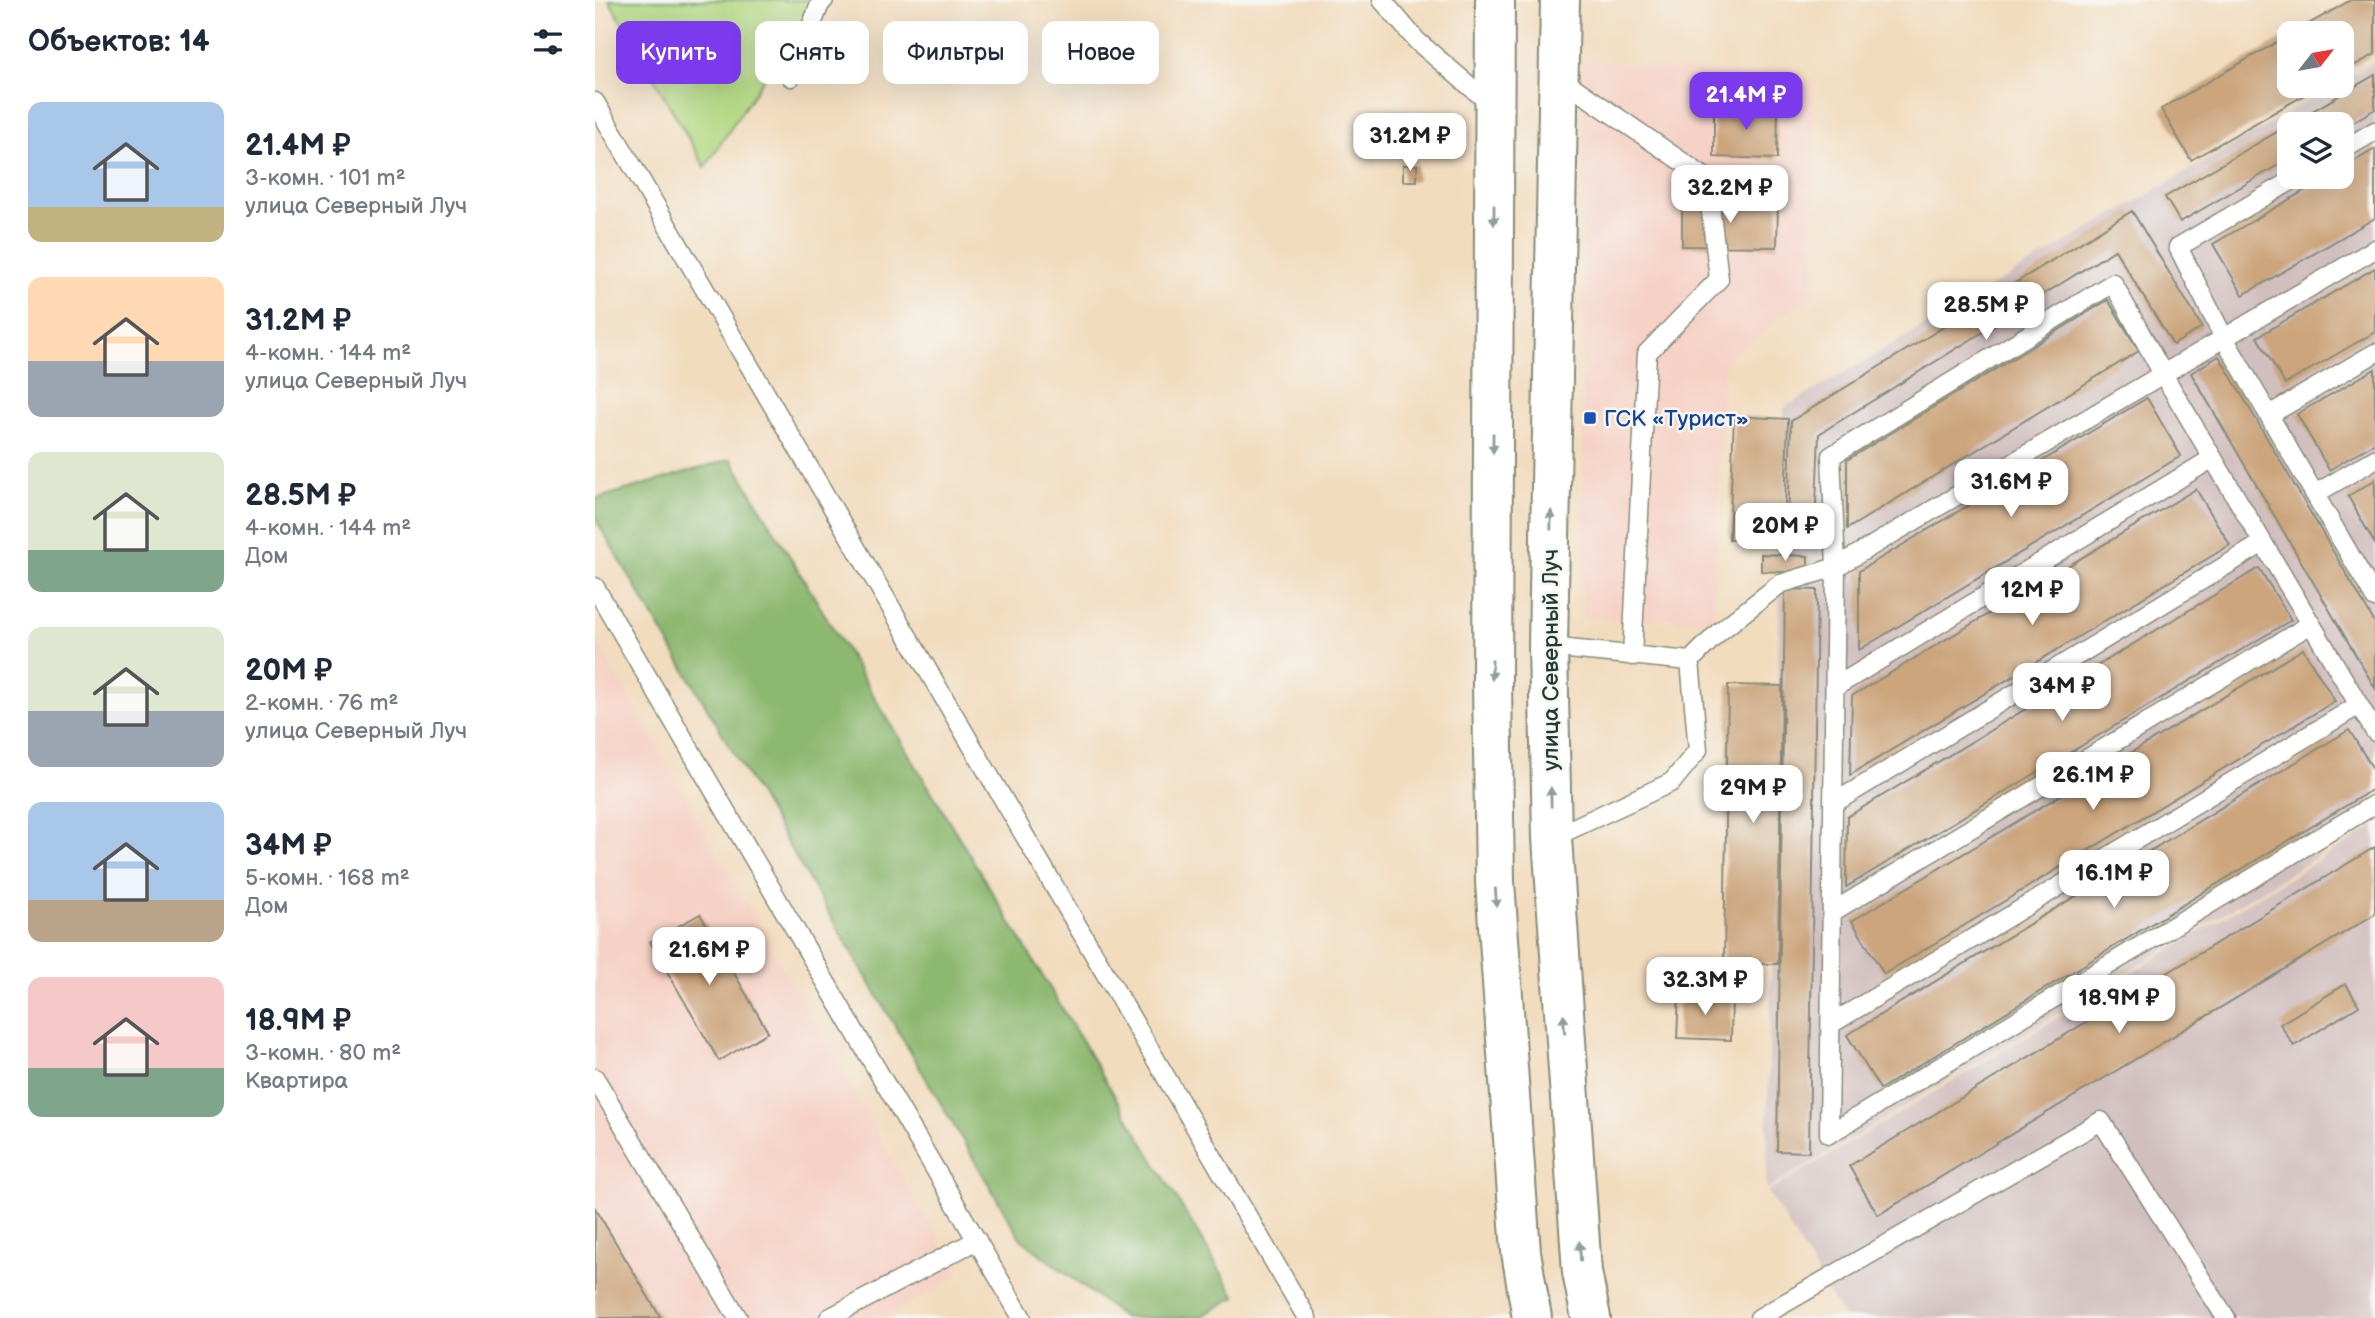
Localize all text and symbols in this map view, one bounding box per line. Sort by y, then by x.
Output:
chip: Купить [616,21,741,84]
chip: Снять [755,21,869,84]
chip: Фильтры [883,21,1028,84]
chip: Новое [1042,21,1159,84]
north arrow [2277,21,2354,98]
map controls [2277,21,2354,189]
icon: filters [529,23,567,61]
text: Объектов: 14 [28,24,210,60]
pin: 21.4M ₽ [1681,72,1811,132]
text: 21.4M ₽ [1705,81,1787,109]
button: layers [2277,112,2354,189]
pin: 31.2M ₽ [1345,114,1475,173]
text: 31.2M ₽ [1369,122,1451,150]
text: 21.4M ₽ [245,128,351,164]
icon: home [84,130,168,214]
text: 3-комн. · 101 m² [245,164,406,192]
pin: 32.2M ₽ [1665,166,1795,225]
text: 32.2M ₽ [1687,174,1773,202]
text: улица Северный Луч [245,192,467,220]
one-way arrow [1488,204,1500,226]
pin: 28.5M ₽ [1921,282,2051,342]
text: 28.5M ₽ [1943,291,2029,319]
text: 31.2M ₽ [245,303,351,339]
icon: home [84,305,168,389]
text: 4-комн. · 144 m² [245,339,411,367]
text: улица Северный Луч [245,367,467,395]
place label: ГСК «Турист» [1604,405,1749,433]
marker: ГСК «Турист» [1582,410,1598,426]
one-way arrow [1487,432,1499,454]
pin: 31.6M ₽ [1946,460,2076,519]
text: 31.6M ₽ [1970,468,2052,496]
text: 28.5M ₽ [245,478,356,514]
icon: home [84,480,168,564]
pin: 20M ₽ [1736,504,1834,563]
one-way arrow [1545,509,1556,531]
text: 20M ₽ [1751,512,1819,540]
text: 4-комн. · 144 m² [245,514,411,542]
text: Дом [245,542,288,570]
street label: улица Северный Луч [1537,549,1565,771]
pin: 12M ₽ [1983,568,2081,627]
text: 12M ₽ [2001,576,2063,604]
text: 20M ₽ [245,653,333,689]
icon: home [84,655,168,739]
one-way arrow [1486,659,1498,681]
pin: 34M ₽ [2013,664,2111,723]
text: 34M ₽ [2029,672,2095,700]
text: 2-комн. · 76 m² [245,689,398,717]
text: улица Северный Луч [245,717,467,745]
pin: 26.1M ₽ [2028,752,2158,812]
text: 26.1M ₽ [2052,761,2134,789]
pin: 29M ₽ [1704,766,1802,825]
text: 29M ₽ [1720,774,1786,802]
one-way arrow [1545,785,1557,807]
text: 34M ₽ [245,828,332,864]
icon: home [84,830,168,914]
pin: 16.1M ₽ [2049,850,2179,910]
text: 16.1M ₽ [2075,859,2153,887]
text: 5-комн. · 168 m² [245,864,410,892]
one-way arrow [1491,887,1502,909]
text: Дом [245,892,288,920]
pin: 21.6M ₽ [644,928,774,987]
text: 21.6M ₽ [668,936,750,964]
pin: 32.3M ₽ [1640,958,1770,1017]
text: 32.3M ₽ [1662,966,1748,994]
pin: 18.9M ₽ [2054,976,2184,1035]
text: 18.9M ₽ [2078,984,2160,1012]
text: 18.9M ₽ [245,1003,351,1039]
icon: home [84,1005,168,1089]
one-way arrow [1558,1013,1569,1035]
text: 3-комн. · 80 m² [245,1039,401,1067]
text: Квартира [245,1067,348,1095]
one-way arrow [1574,1239,1585,1261]

